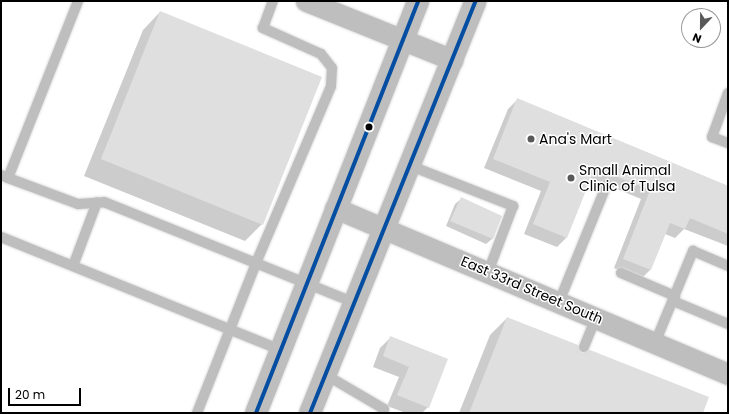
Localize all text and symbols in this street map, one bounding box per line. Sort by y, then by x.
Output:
north arrow [681,8,721,48]
text: N [690,29,704,47]
unlabelled marker [364,122,374,132]
place label: Ana's Mart [539,131,612,147]
marker: Ana's Mart [526,134,536,144]
place label: Small Animal Clinic of Tulsa [579,162,675,194]
marker: Small Animal Clinic of Tulsa [566,173,576,183]
street label: East 33rd Street South [458,252,606,328]
scale bar [10,380,83,406]
text: 20 m [15,386,45,403]

